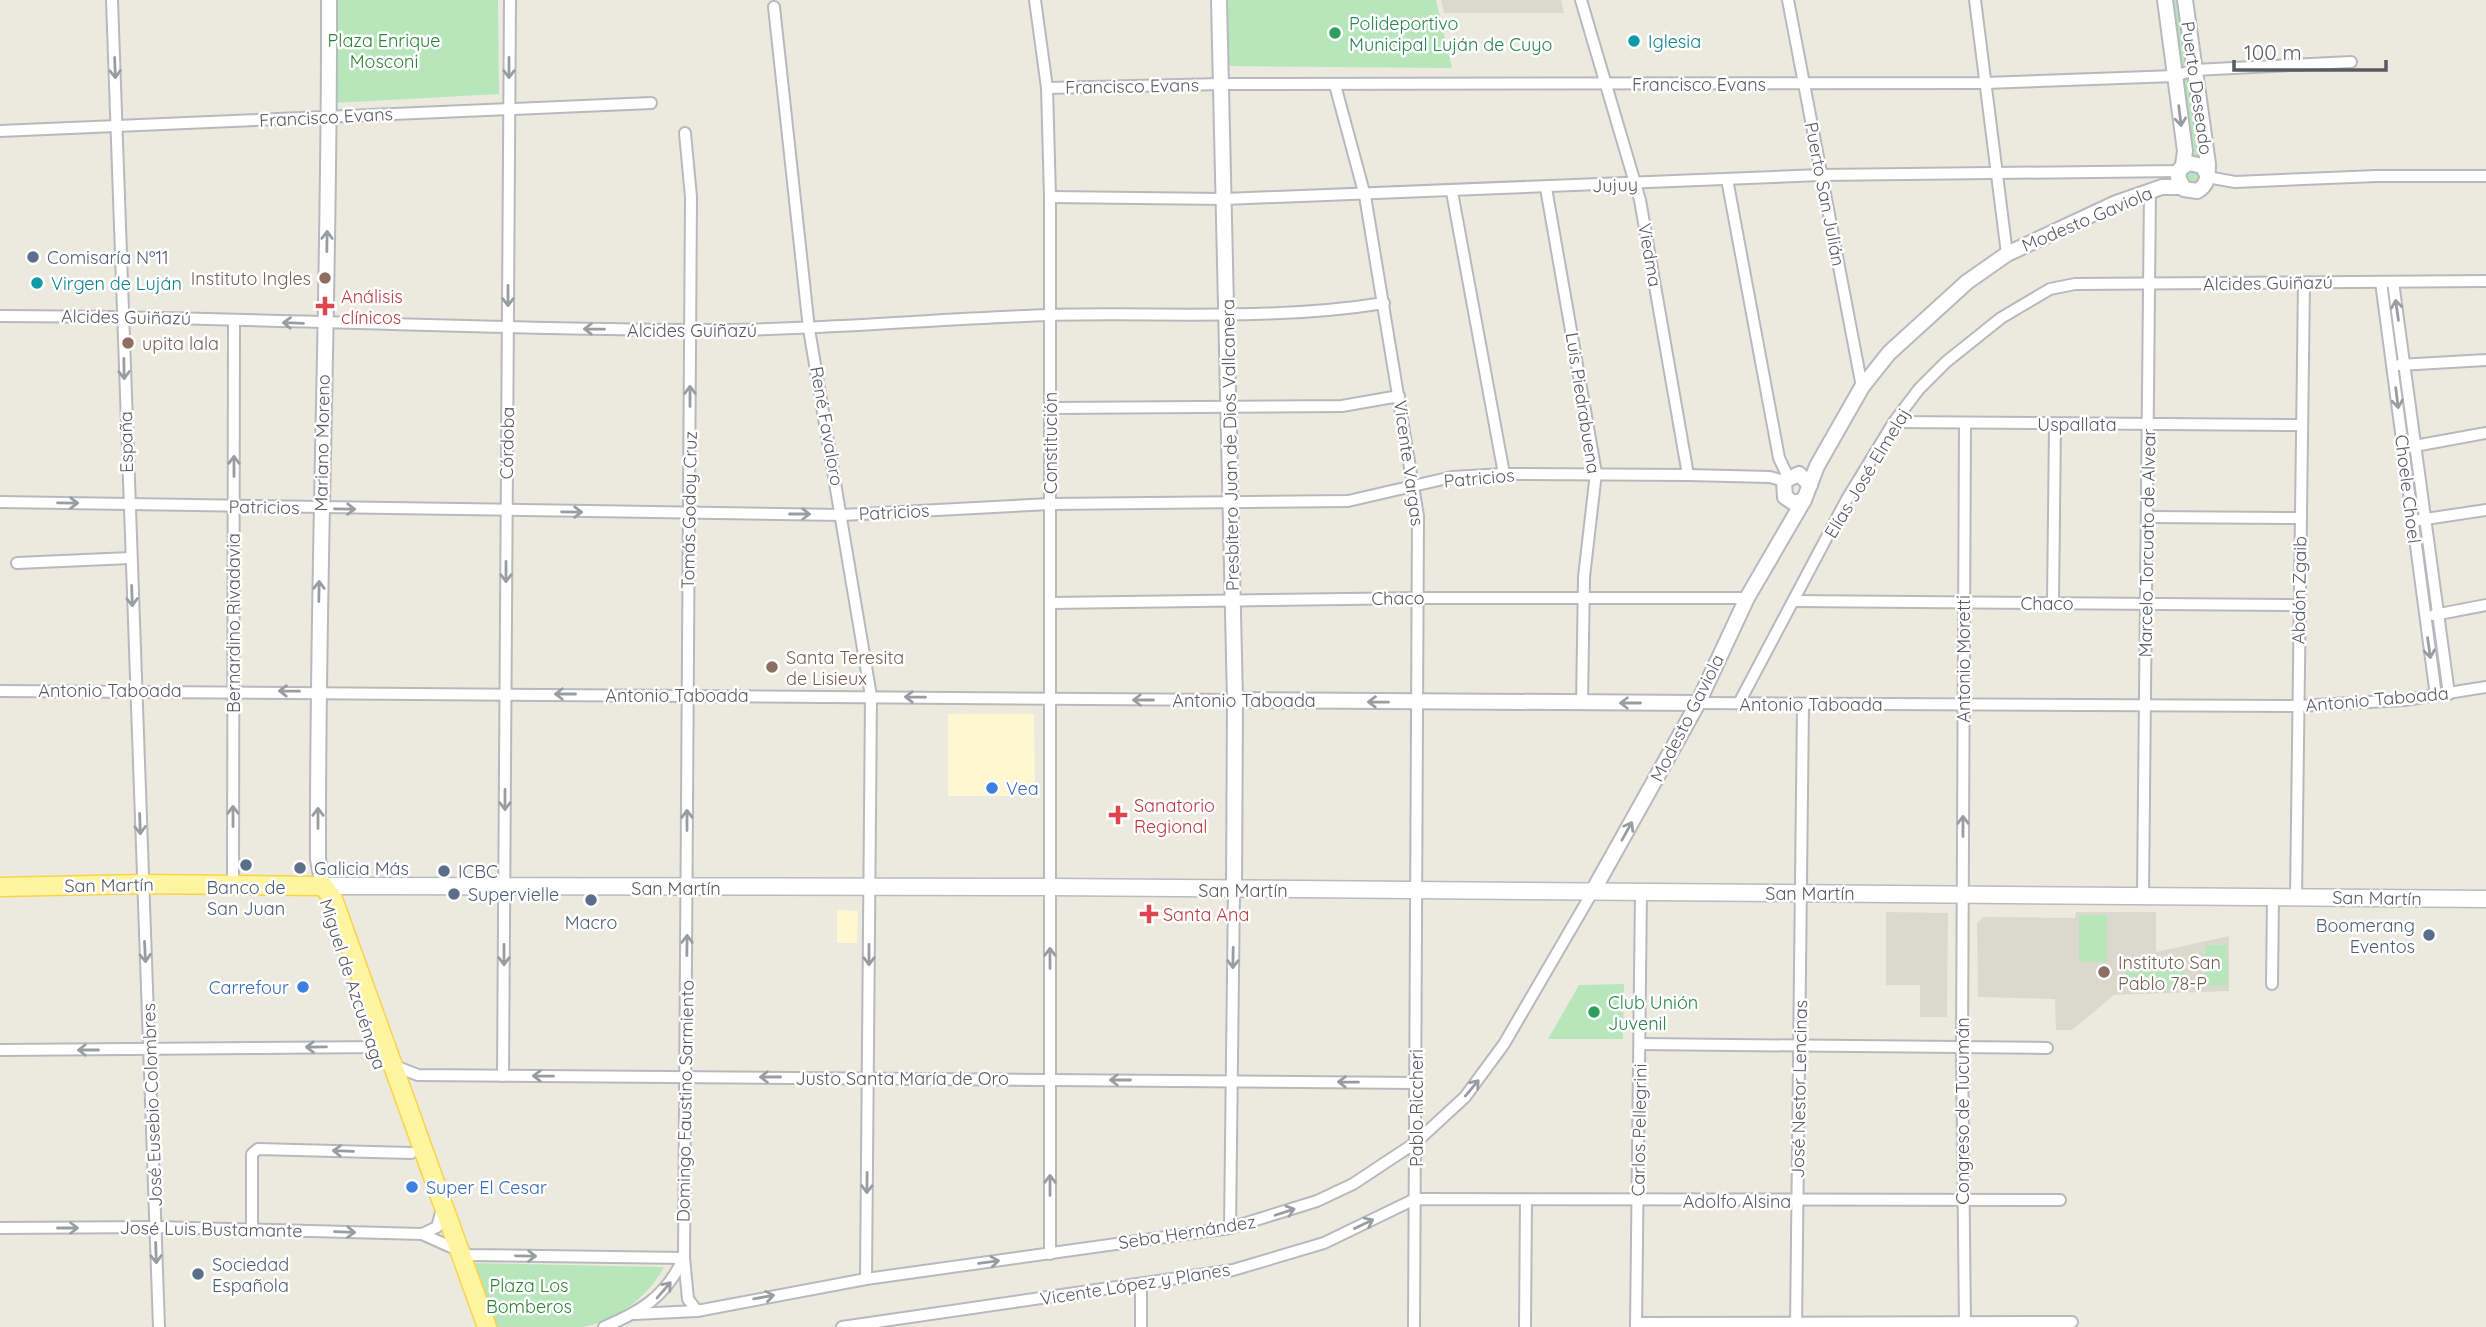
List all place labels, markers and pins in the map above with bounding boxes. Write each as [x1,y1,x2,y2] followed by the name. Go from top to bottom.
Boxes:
[1349,12,1552,56] place label: Polideportivo Municipal Luján de Cuyo
[1327,25,1343,41] marker: Polideportivo Municipal Luján de Cuyo
[1648,30,1701,53] place label: Iglesia
[1626,33,1642,49] marker: Iglesia
[47,246,169,269] place label: Comisaría Nº11
[25,249,41,265] marker: Comisaría Nº11
[191,267,311,290] place label: Instituto Ingles
[317,270,333,286] marker: Instituto Ingles
[51,272,182,295] place label: Virgen de Luján
[29,275,45,291] marker: Virgen de Luján
[341,285,403,329] place label: Análisis clínicos
[315,296,335,316] marker: Análisis clínicos
[142,332,219,355] place label: upita lala
[120,335,136,351] marker: upita lala
[786,646,904,690] place label: Santa Teresita de Lisieux
[764,659,780,675] marker: Santa Teresita de Lisieux
[1006,777,1039,800] place label: Vea
[984,780,1000,796] marker: Vea
[1134,794,1215,838] place label: Sanatorio Regional
[1108,805,1128,825] marker: Sanatorio Regional
[238,857,254,873] marker: Banco de San Juan
[314,857,409,880] place label: Galicia Más
[292,860,308,876] marker: Galicia Más
[458,860,498,883] place label: ICBC
[436,863,452,879] marker: ICBC
[206,876,286,920] place label: Banco de San Juan
[468,883,559,906] place label: Supervielle
[446,886,462,902] marker: Supervielle
[583,892,599,908] marker: Macro
[1163,903,1249,926] place label: Santa Ana
[1141,906,1157,922] marker: Santa Ana
[565,911,617,934] place label: Macro
[2316,914,2415,958] place label: Boomerang Eventos
[2421,927,2437,943] marker: Boomerang Eventos
[2118,951,2221,995] place label: Instituto San Pablo 78-P
[2096,964,2112,980] marker: Instituto San Pablo 78-P
[209,976,289,999] place label: Carrefour
[295,979,311,995] marker: Carrefour
[1608,991,1698,1035] place label: Club Unión Juvenil
[1586,1004,1602,1020] marker: Club Unión Juvenil
[426,1176,547,1199] place label: Super El Cesar
[404,1179,420,1195] marker: Super El Cesar
[212,1253,289,1297] place label: Sociedad Española
[190,1266,206,1282] marker: Sociedad Española

